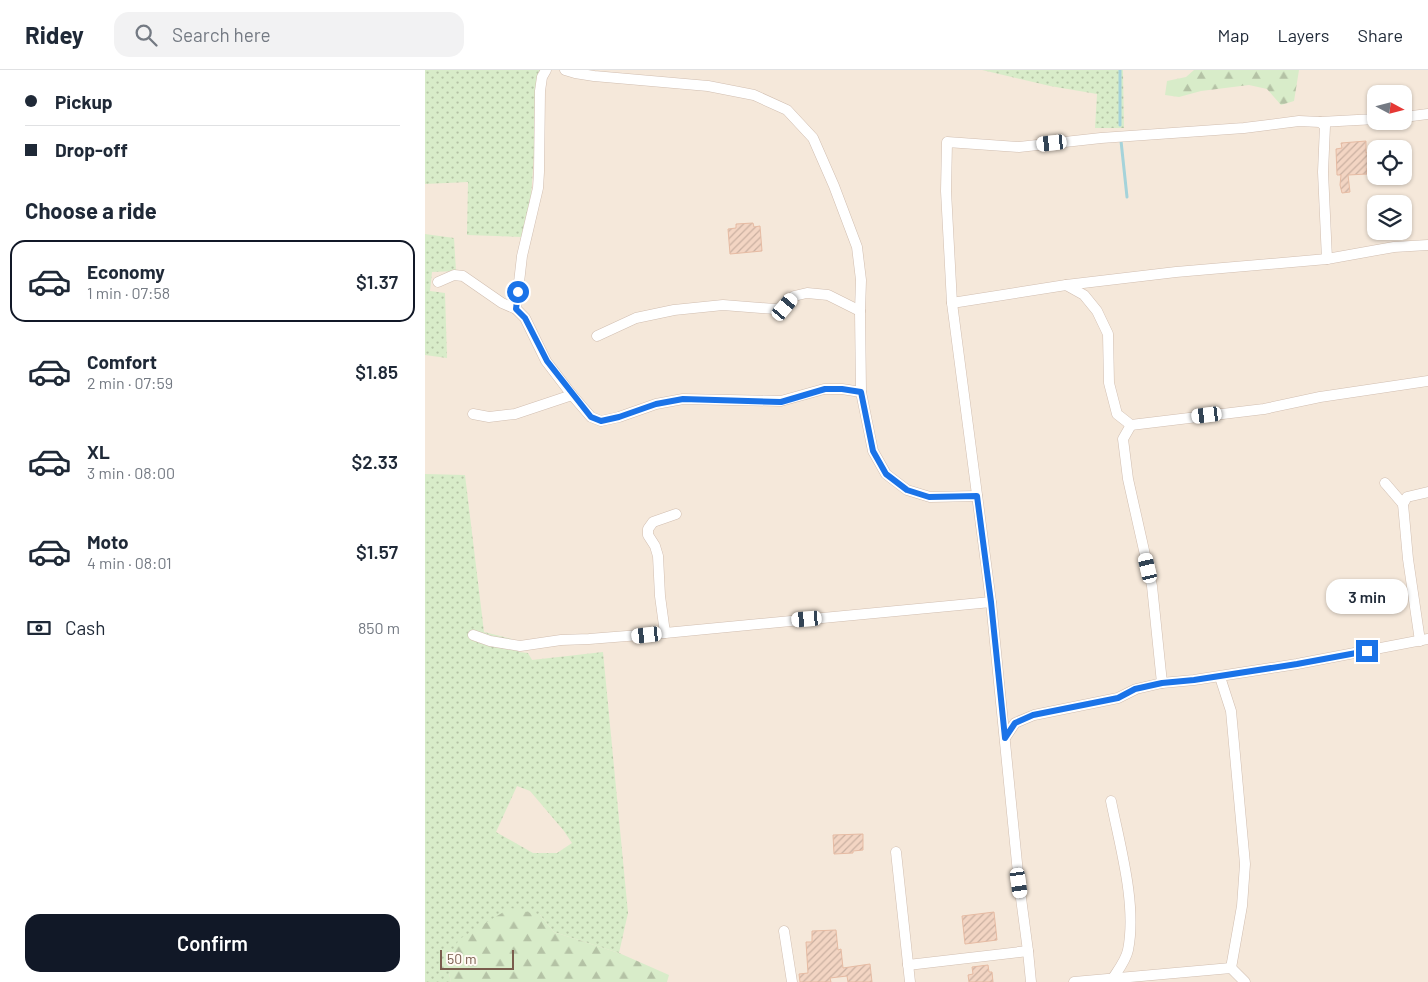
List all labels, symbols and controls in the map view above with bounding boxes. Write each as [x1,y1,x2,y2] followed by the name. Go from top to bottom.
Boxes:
[114,12,464,57] search box
[25,20,84,49] text: Ridey
[132,21,160,49] icon: search
[172,23,271,46] text: Search here
[1217,24,1249,46] text: Map
[1277,24,1330,46] text: Layers
[1358,24,1403,46] text: Share
[1367,85,1413,130] north arrow
[1367,85,1412,240] map controls
[55,90,113,113] text: Pickup
[1036,134,1067,152] car
[55,138,128,161] text: Drop-off
[1367,140,1412,185] button: locate
[1367,195,1412,240] button: layers
[25,197,157,223] text: Choose a ride
[27,259,72,304] icon: car
[87,260,165,283] text: Economy
[356,270,398,293] text: $1.37
[507,281,529,303] route start
[87,283,170,302] text: 1 min · 07:58
[769,291,800,323] car
[27,349,72,394] icon: car
[87,350,157,373] text: Comfort
[355,360,398,383] text: $1.85
[87,373,173,392] text: 2 min · 07:59
[1191,406,1222,424] car
[27,439,72,484] icon: car
[87,440,110,463] text: XL
[351,450,398,473] text: $2.33
[87,463,175,482] text: 3 min · 08:00
[27,529,72,574] icon: car
[87,530,129,553] text: Moto
[356,540,398,563] text: $1.57
[1137,552,1158,584] car
[87,553,172,572] text: 4 min · 08:01
[1326,578,1408,614] callout: 3 min
[1348,587,1386,606] text: 3 min
[791,610,822,628] car
[25,614,53,642] icon: cash
[65,616,106,639] text: Cash
[358,618,400,637] text: 850 m
[631,626,662,644] car
[1356,640,1378,662] route end
[1009,867,1028,899] car
[25,914,400,972] button: Confirm
[440,947,514,970] scale bar
[447,950,476,967] text: 50 m

